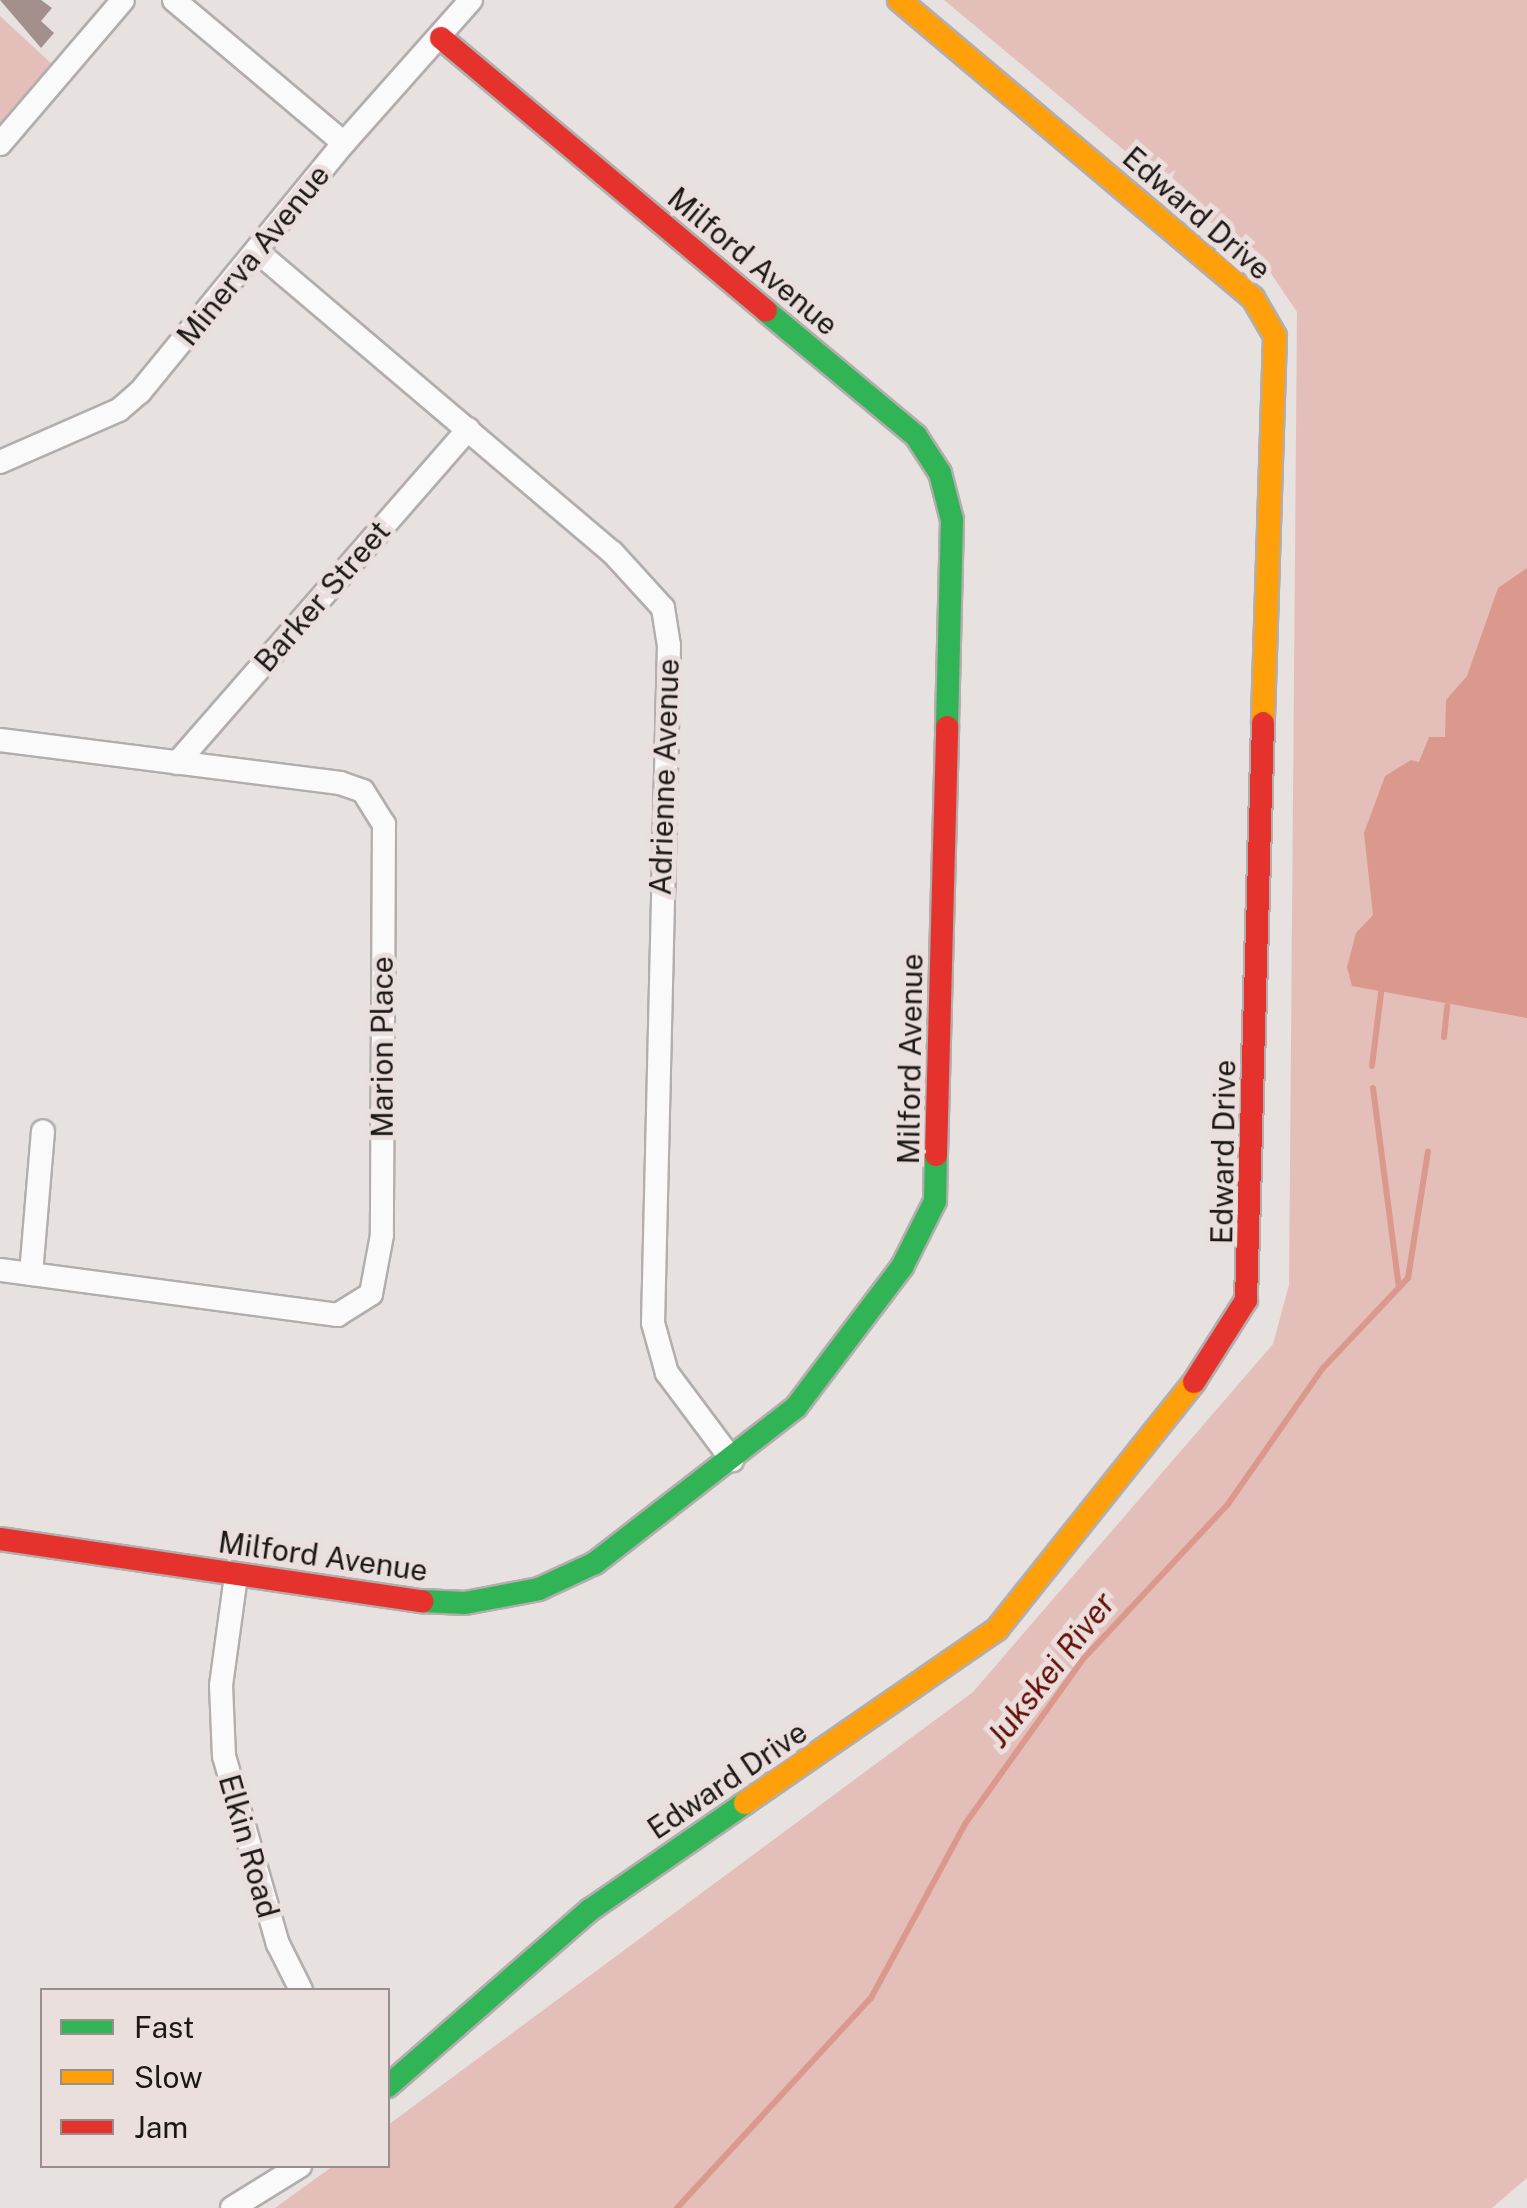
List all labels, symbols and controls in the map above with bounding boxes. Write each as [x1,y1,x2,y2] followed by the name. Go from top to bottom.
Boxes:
[1116,139,1278,287] street label: Edward Drive
[169,157,337,353] street label: Minerva Avenue
[661,179,845,343] street label: Milford Avenue
[247,513,397,679] street label: Barker Street
[642,658,686,896] street label: Adrienne Avenue
[890,953,930,1165] street label: Milford Avenue
[364,956,400,1138] street label: Marion Place
[1203,1059,1243,1245] street label: Edward Drive
[216,1523,430,1589] street label: Milford Avenue
[979,1585,1123,1755] water label: Jukskei River
[640,1714,814,1846] street label: Edward Drive
[211,1770,287,1922] street label: Elkin Road
[40,1988,390,2168] legend
[134,2009,194,2045] text: Fast
[134,2059,203,2095] text: Slow
[134,2109,188,2145] text: Jam

